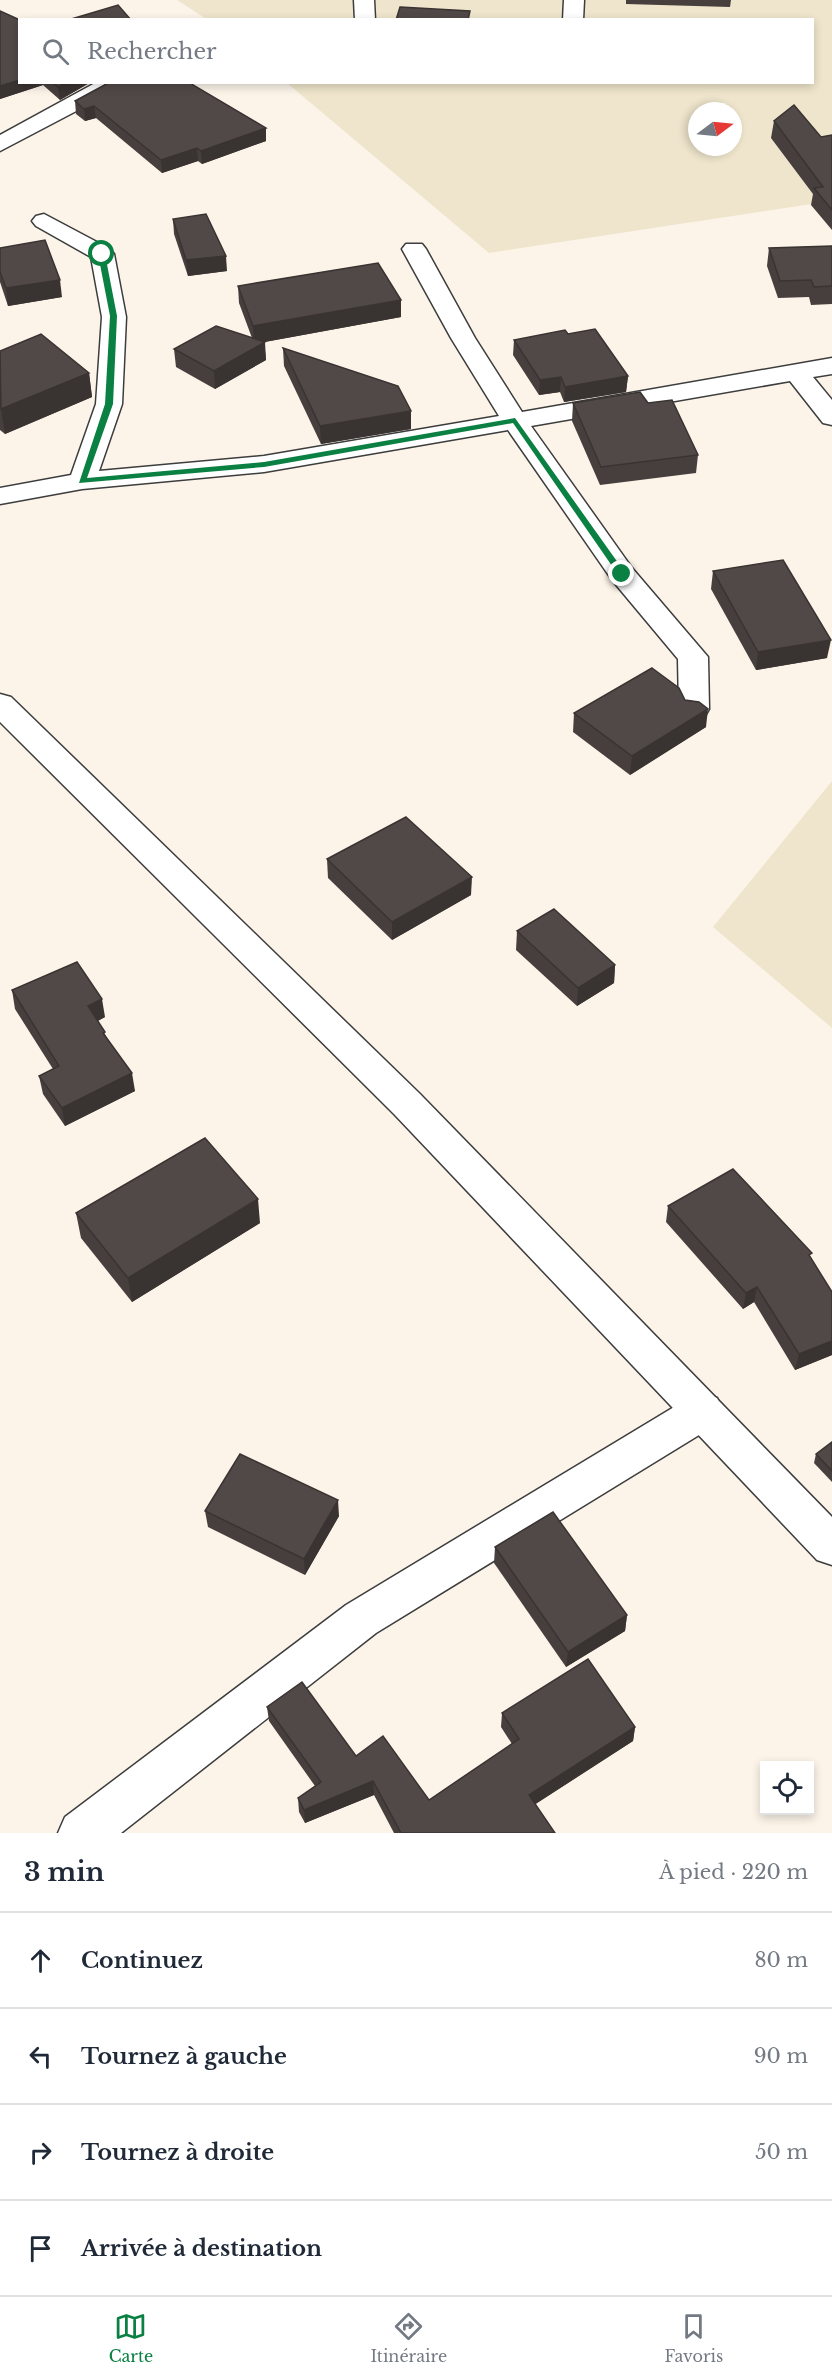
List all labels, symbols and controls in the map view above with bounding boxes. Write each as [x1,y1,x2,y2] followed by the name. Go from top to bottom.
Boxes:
[18,18,814,84] search box
[39,35,72,68] icon: search
[87,38,217,65] text: Rechercher
[688,102,742,156] north arrow
[88,240,114,266] route start
[608,560,634,586] route end
[760,1761,814,1815] map controls
[760,1761,814,1815] button: locate
[24,1856,105,1888] text: 3 min
[659,1860,808,1884] text: À pied · 220 m
[24,1944,57,1977] icon: ahead
[81,1947,203,1974] text: Continuez
[754,1948,808,1972] text: 80 m
[24,2040,57,2073] icon: left
[81,2043,287,2070] text: Tournez à gauche
[754,2044,808,2068] text: 90 m
[24,2136,57,2169] icon: right
[81,2139,274,2166] text: Tournez à droite
[755,2140,808,2164] text: 50 m
[24,2232,57,2265] icon: arrive
[81,2235,322,2262] text: Arrivée à destination
[109,2310,153,2366] tab: Carte
[370,2310,447,2366] tab: Itinéraire
[664,2310,723,2366] tab: Favoris

